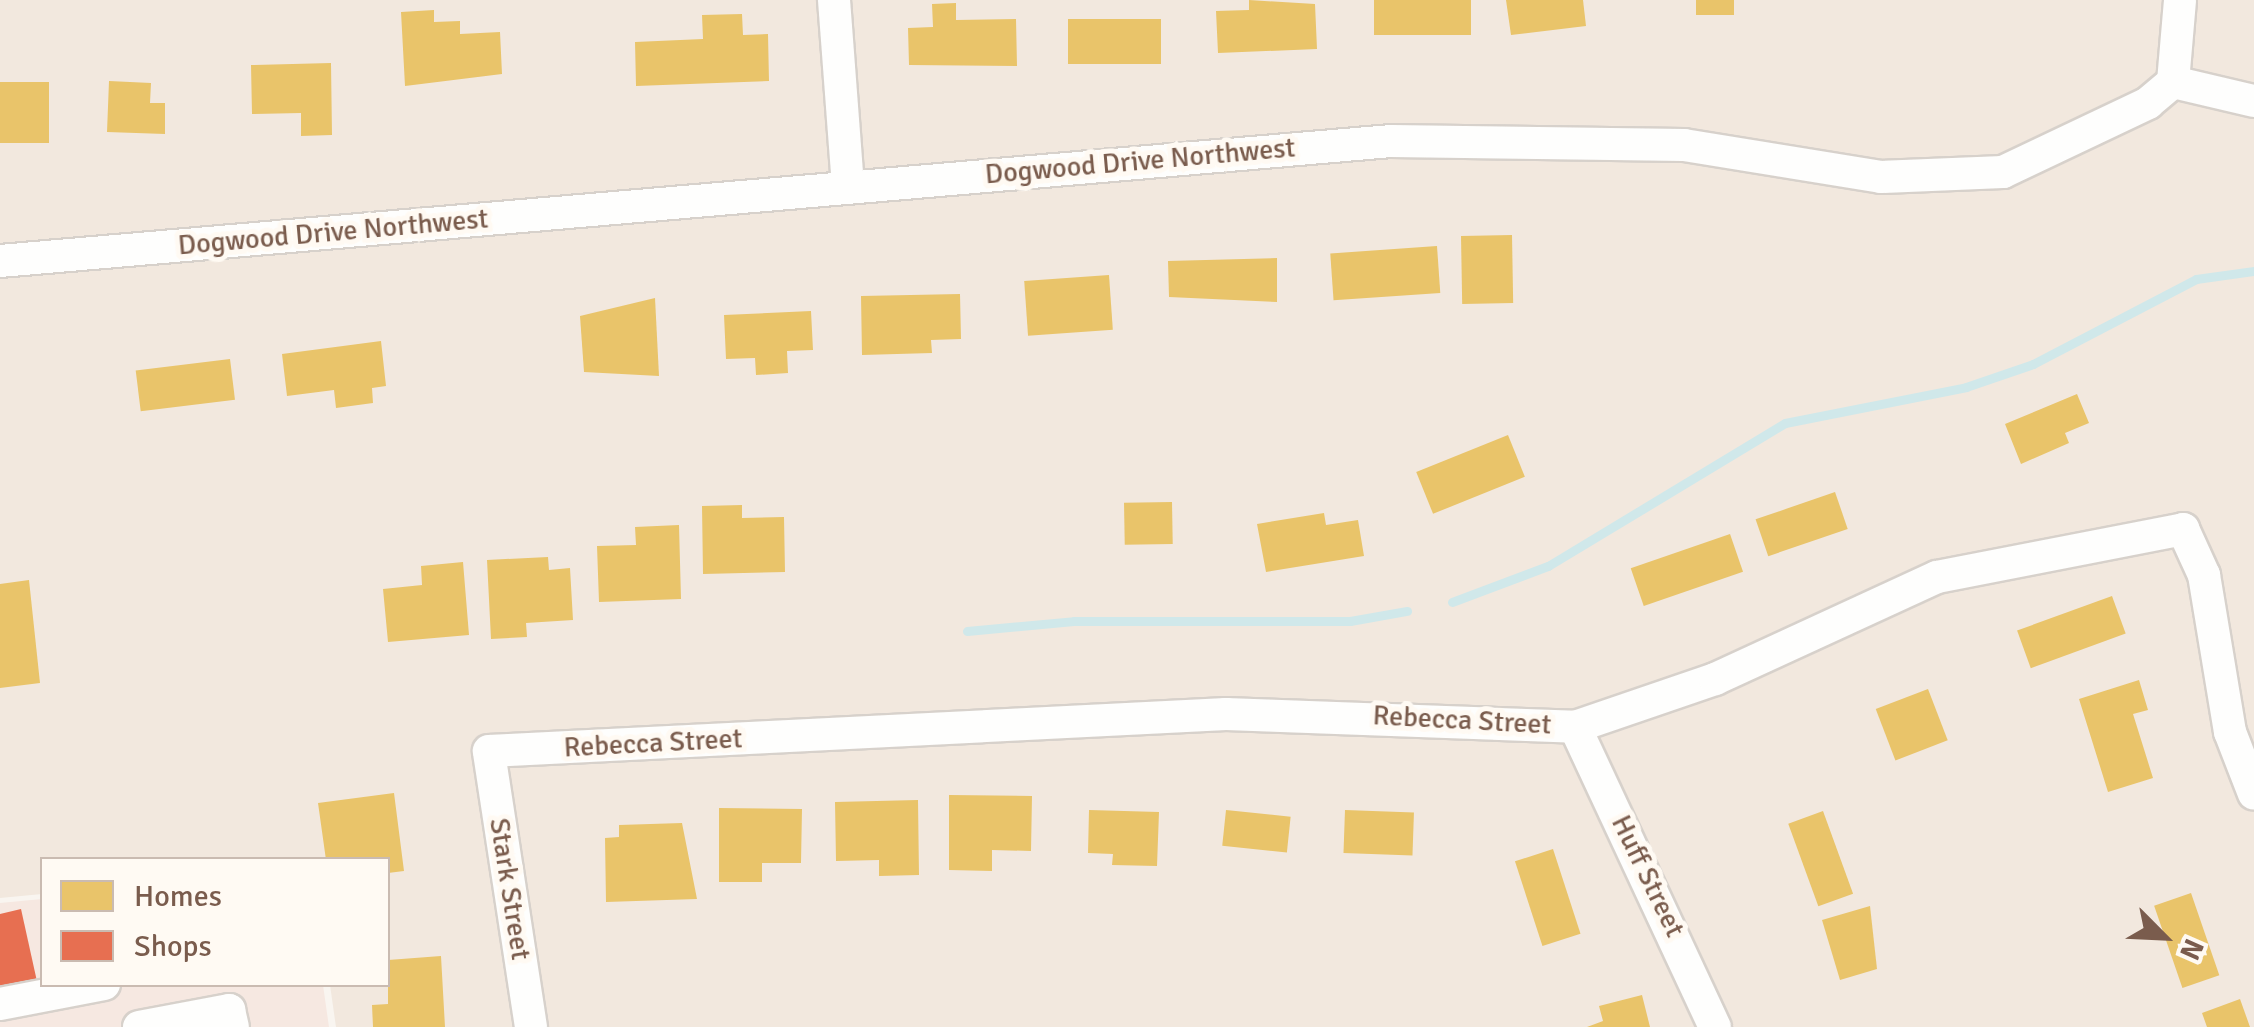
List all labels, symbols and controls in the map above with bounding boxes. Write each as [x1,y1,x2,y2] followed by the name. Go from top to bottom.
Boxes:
[984,131,1296,191] street label: Dogwood Drive Northwest
[177,202,489,262] street label: Dogwood Drive Northwest
[1372,699,1552,741] street label: Rebecca Street
[563,722,743,764] street label: Rebecca Street
[1604,810,1692,942] street label: Huff Street
[482,816,538,962] street label: Stark Street
[40,857,390,987] legend
[134,878,222,915] text: Homes
[2114,887,2214,987] north arrow
[134,928,212,965] text: Shops
[2172,933,2211,965] text: N

